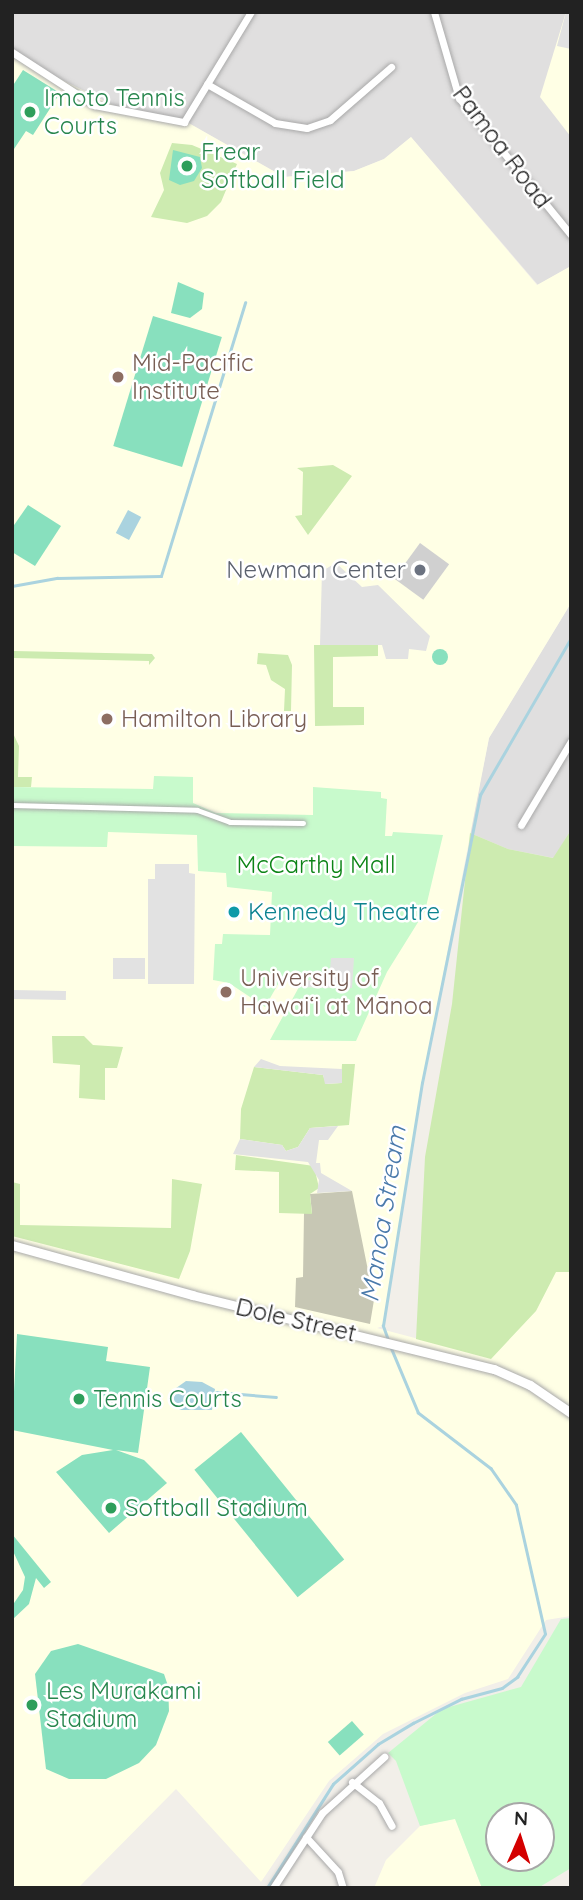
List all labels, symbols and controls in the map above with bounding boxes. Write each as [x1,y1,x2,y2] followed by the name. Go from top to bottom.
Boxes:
[447,80,557,214] street label: Pamoa Road
[44,84,185,140] place label: Imoto Tennis Courts
[22,104,38,120] marker: Imoto Tennis Courts
[201,138,345,194] place label: Frear Softball Field
[179,158,195,174] marker: Frear Softball Field
[132,349,253,405] place label: Mid-Pacific Institute
[110,369,126,385] marker: Mid-Pacific Institute
[226,556,406,584] place label: Newman Center
[412,562,428,578] marker: Newman Center
[121,705,307,733] place label: Hamilton Library
[99,711,115,727] marker: Hamilton Library
[237,851,395,879] park label: McCarthy Mall
[248,898,440,926] place label: Kennedy Theatre
[226,904,242,920] marker: Kennedy Theatre
[240,964,433,1020] place label: University of Hawaiʻi at Mānoa
[218,984,234,1000] marker: University of Hawaiʻi at Mānoa
[354,1124,412,1304] water label: Manoa Stream
[233,1292,359,1348] street label: Dole Street
[93,1385,242,1413] place label: Tennis Courts
[71,1391,87,1407] marker: Tennis Courts
[125,1494,308,1522] place label: Softball Stadium
[103,1500,119,1516] marker: Softball Stadium
[46,1677,201,1733] place label: Les Murakami Stadium
[24,1697,40,1713] marker: Les Murakami Stadium
[485,1802,555,1872] north arrow
[513,1806,529,1830] text: N

